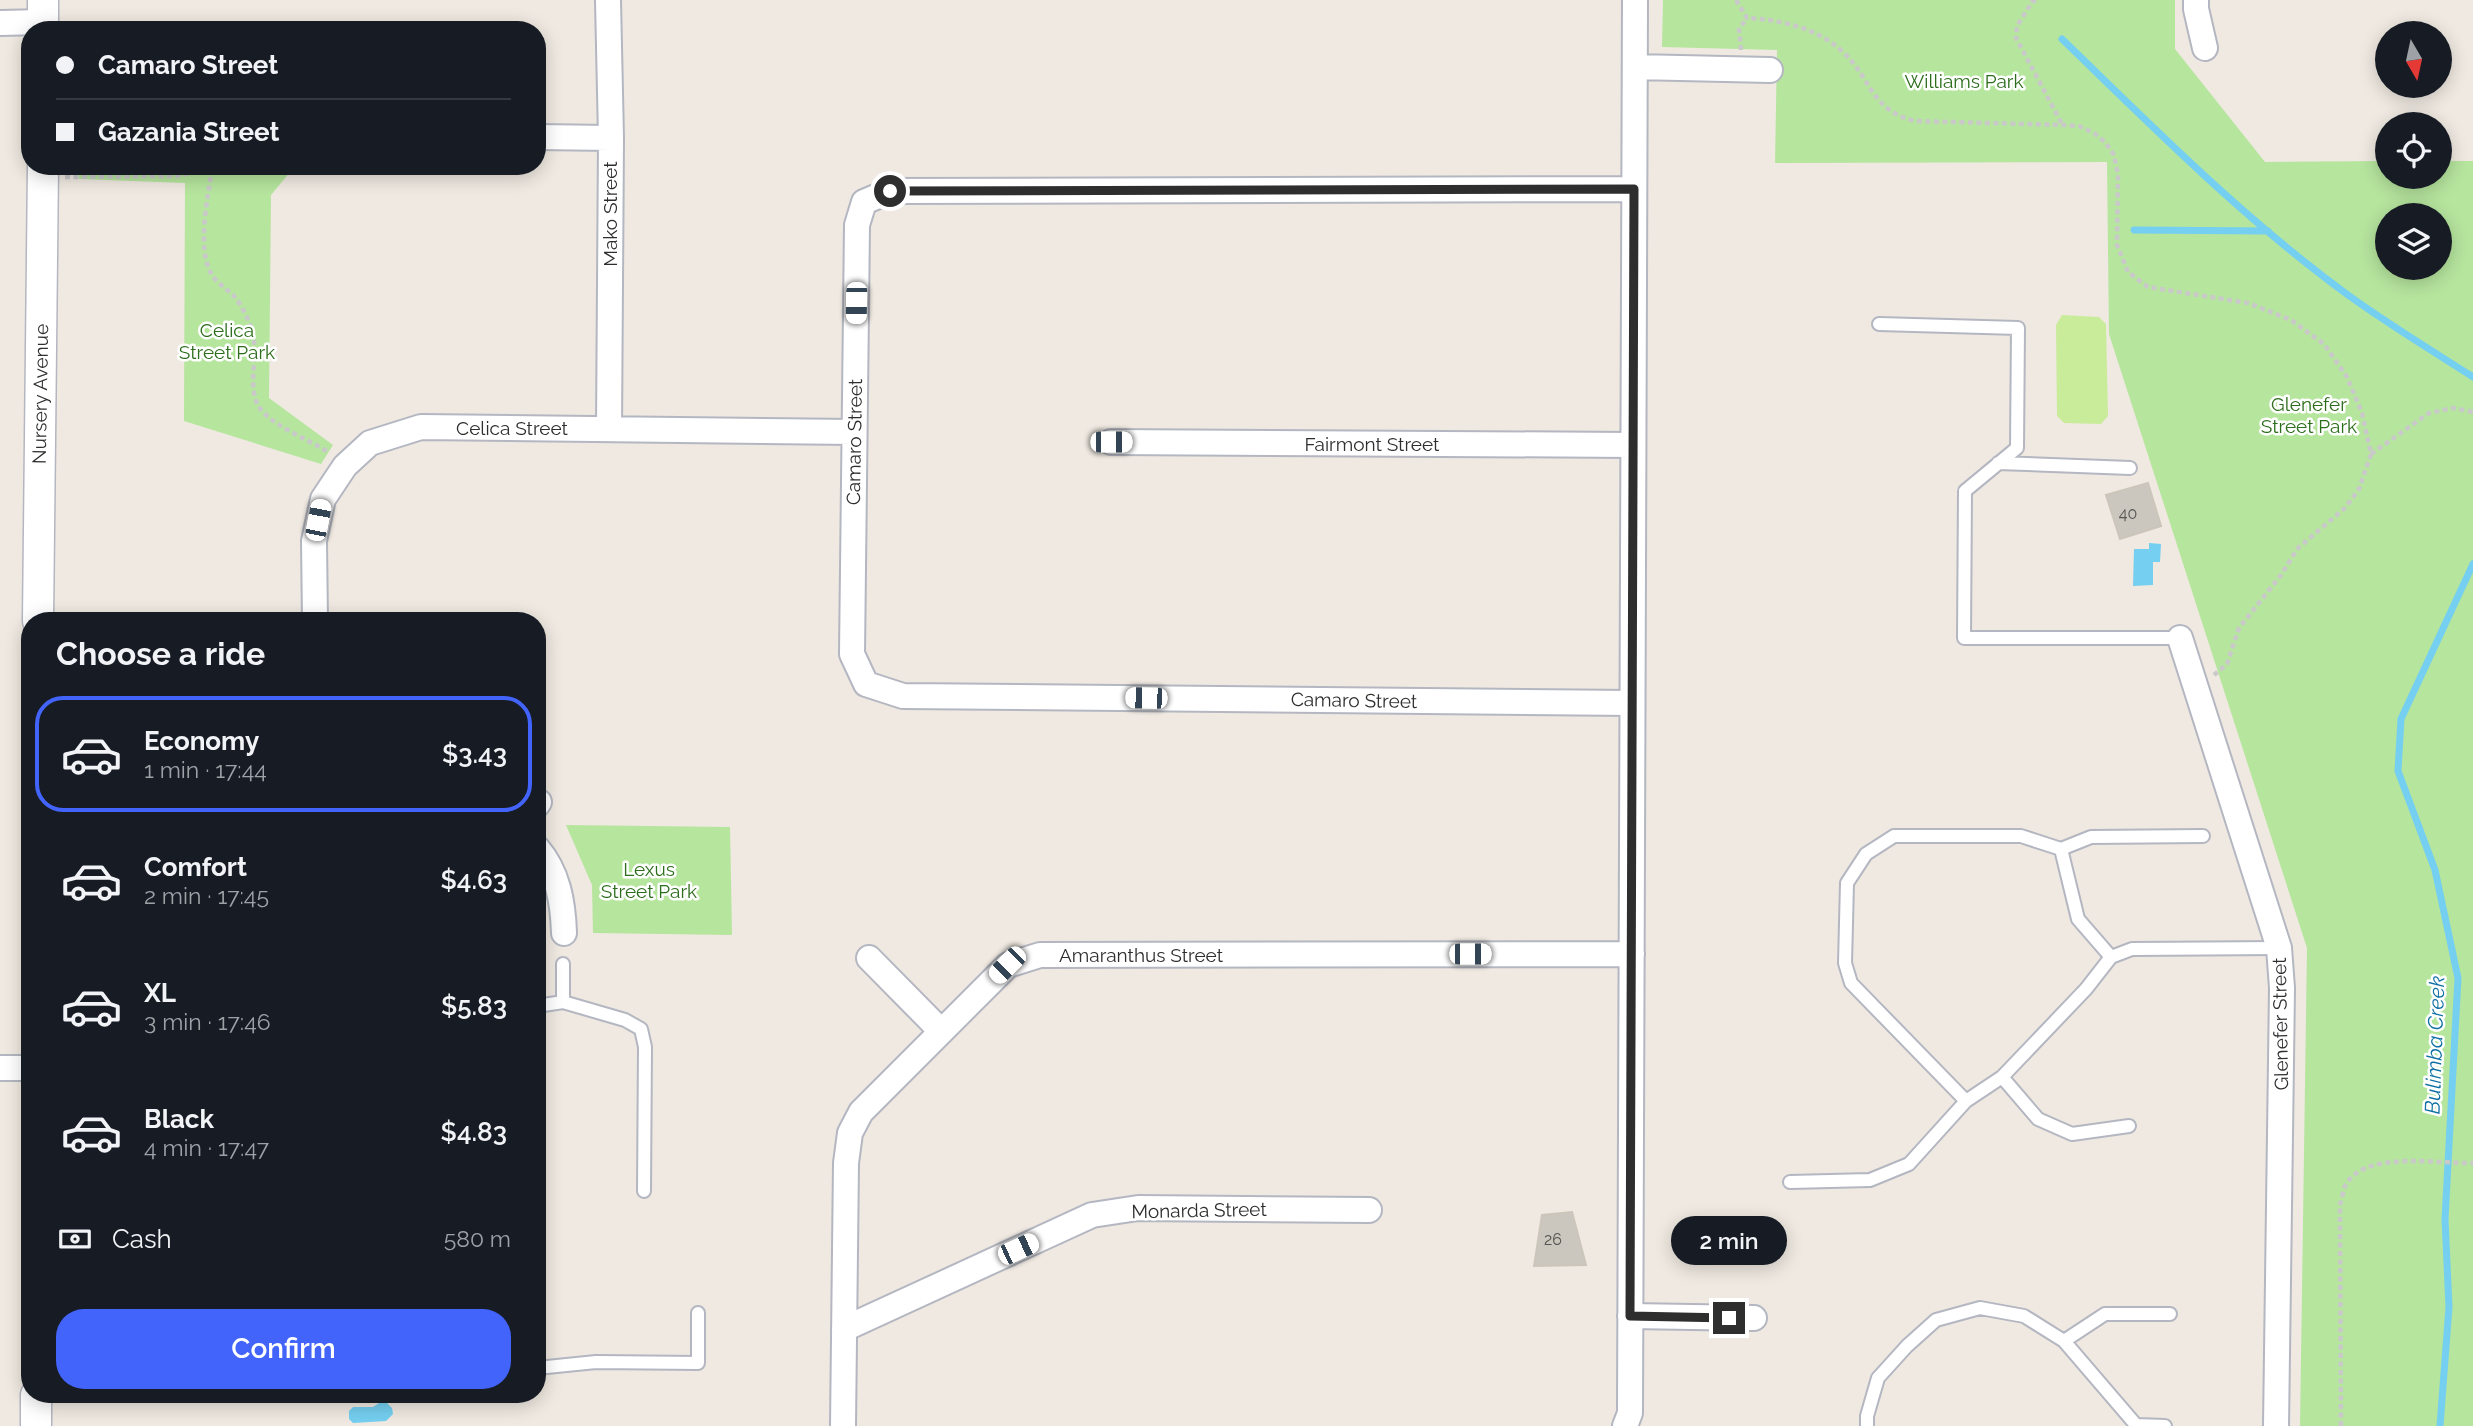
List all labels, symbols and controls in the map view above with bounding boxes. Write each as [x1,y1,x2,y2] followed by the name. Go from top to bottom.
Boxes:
[2375,21,2452,98] north arrow
[2375,21,2452,280] map controls
[98,50,278,80] text: Camaro Street
[1904,70,2024,92] park label: Williams Park
[2375,112,2452,189] button: locate
[98,117,280,147] text: Gazania Street
[599,161,621,267] street label: Mako Street
[874,175,906,207] route start
[2375,203,2452,280] button: layers
[846,282,867,324] car
[179,319,275,363] park label: Celica Street Park
[28,324,52,464] street label: Nursery Avenue
[842,378,866,505] street label: Camaro Street
[2261,393,2357,437] park label: Glenefer Street Park
[456,417,569,439] street label: Celica Street
[1091,432,1133,453] car
[1305,433,1440,455] street label: Fairmont Street
[304,497,333,543] car
[2119,504,2137,523] house number: 40
[56,635,265,672] text: Choose a ride
[1125,687,1168,709] car
[1291,688,1418,712] street label: Camaro Street
[60,723,123,786] icon: car
[144,726,259,756] text: Economy
[442,739,507,769] text: $3.43
[144,756,267,783] text: 1 min · 17:44
[60,849,123,912] icon: car
[144,852,247,882] text: Comfort
[601,858,697,902] park label: Lexus Street Park
[440,865,507,895] text: $4.63
[144,882,269,909] text: 2 min · 17:45
[985,943,1030,987] car
[1059,944,1224,966] street label: Amaranthus Street
[1450,944,1492,965] car
[2268,957,2292,1091] street label: Glenefer Street
[60,975,123,1038] icon: car
[2420,975,2449,1115] water label: Bulimba Creek
[144,978,176,1008] text: XL
[441,991,507,1021] text: $5.83
[144,1008,271,1035] text: 3 min · 17:46
[60,1101,123,1164] icon: car
[144,1104,214,1134] text: Black
[441,1117,507,1147] text: $4.83
[144,1134,269,1161] text: 4 min · 17:47
[1131,1198,1267,1222] street label: Monarda Street
[1671,1216,1787,1266] callout: 2 min
[56,1220,94,1258] icon: cash
[112,1224,172,1254] text: Cash
[444,1225,511,1252] text: 580 m
[1700,1227,1758,1254] text: 2 min
[1544,1230,1562,1249] house number: 26
[995,1231,1042,1267] car
[1713,1302,1745,1334] route end
[56,1309,511,1389] button: Confirm

